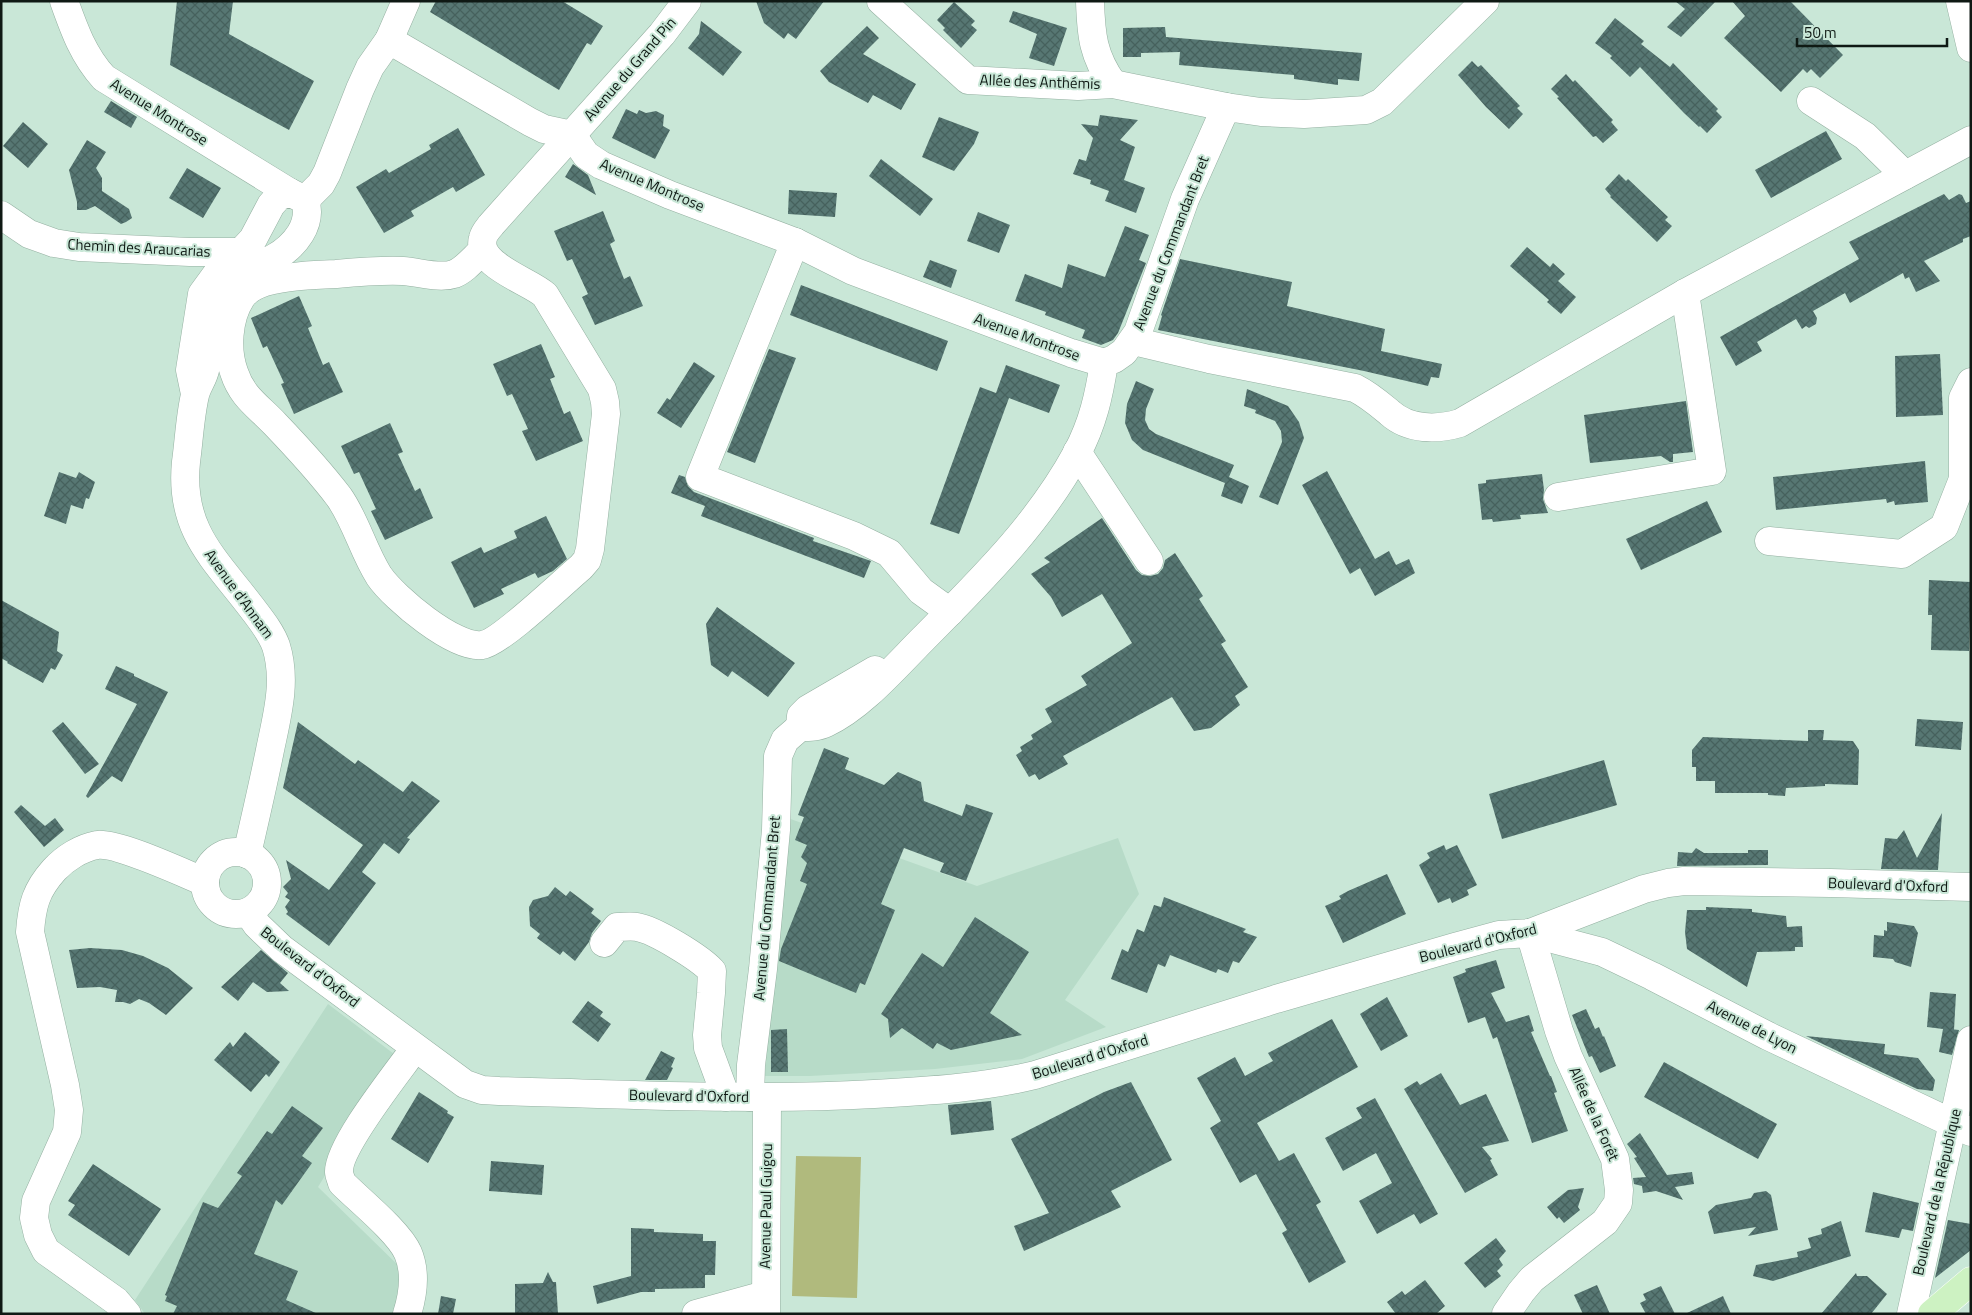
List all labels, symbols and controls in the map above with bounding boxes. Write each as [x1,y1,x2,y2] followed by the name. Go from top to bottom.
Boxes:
[578,12,681,126] street label: Avenue du Grand Pin
[1797,15,1947,47] scale bar
[1804,21,1837,44] text: 50 m
[979,68,1101,95] street label: Allée des Anthémis
[106,72,213,151] street label: Avenue Montrose
[596,152,708,217] street label: Avenue Montrose
[1127,152,1215,333] street label: Avenue du Commandant Bret
[67,232,211,263] street label: Chemin des Araucarias
[971,307,1083,366] street label: Avenue Montrose
[199,544,280,643] street label: Avenue d'Annam
[747,814,786,1001] street label: Avenue du Commandant Bret
[1827,871,1949,898] street label: Boulevard d'Oxford
[1417,917,1539,968] street label: Boulevard d'Oxford
[256,921,365,1013] street label: Boulevard d'Oxford
[1703,994,1801,1059] street label: Avenue de Lyon
[1029,1028,1151,1085] street label: Boulevard d'Oxford
[1563,1063,1626,1165] street label: Allée de la Forêt
[629,1083,749,1108] street label: Boulevard d'Oxford
[1906,1106,1967,1278] street label: Boulevard de la République
[753,1143,778,1269] street label: Avenue Paul Guigou

